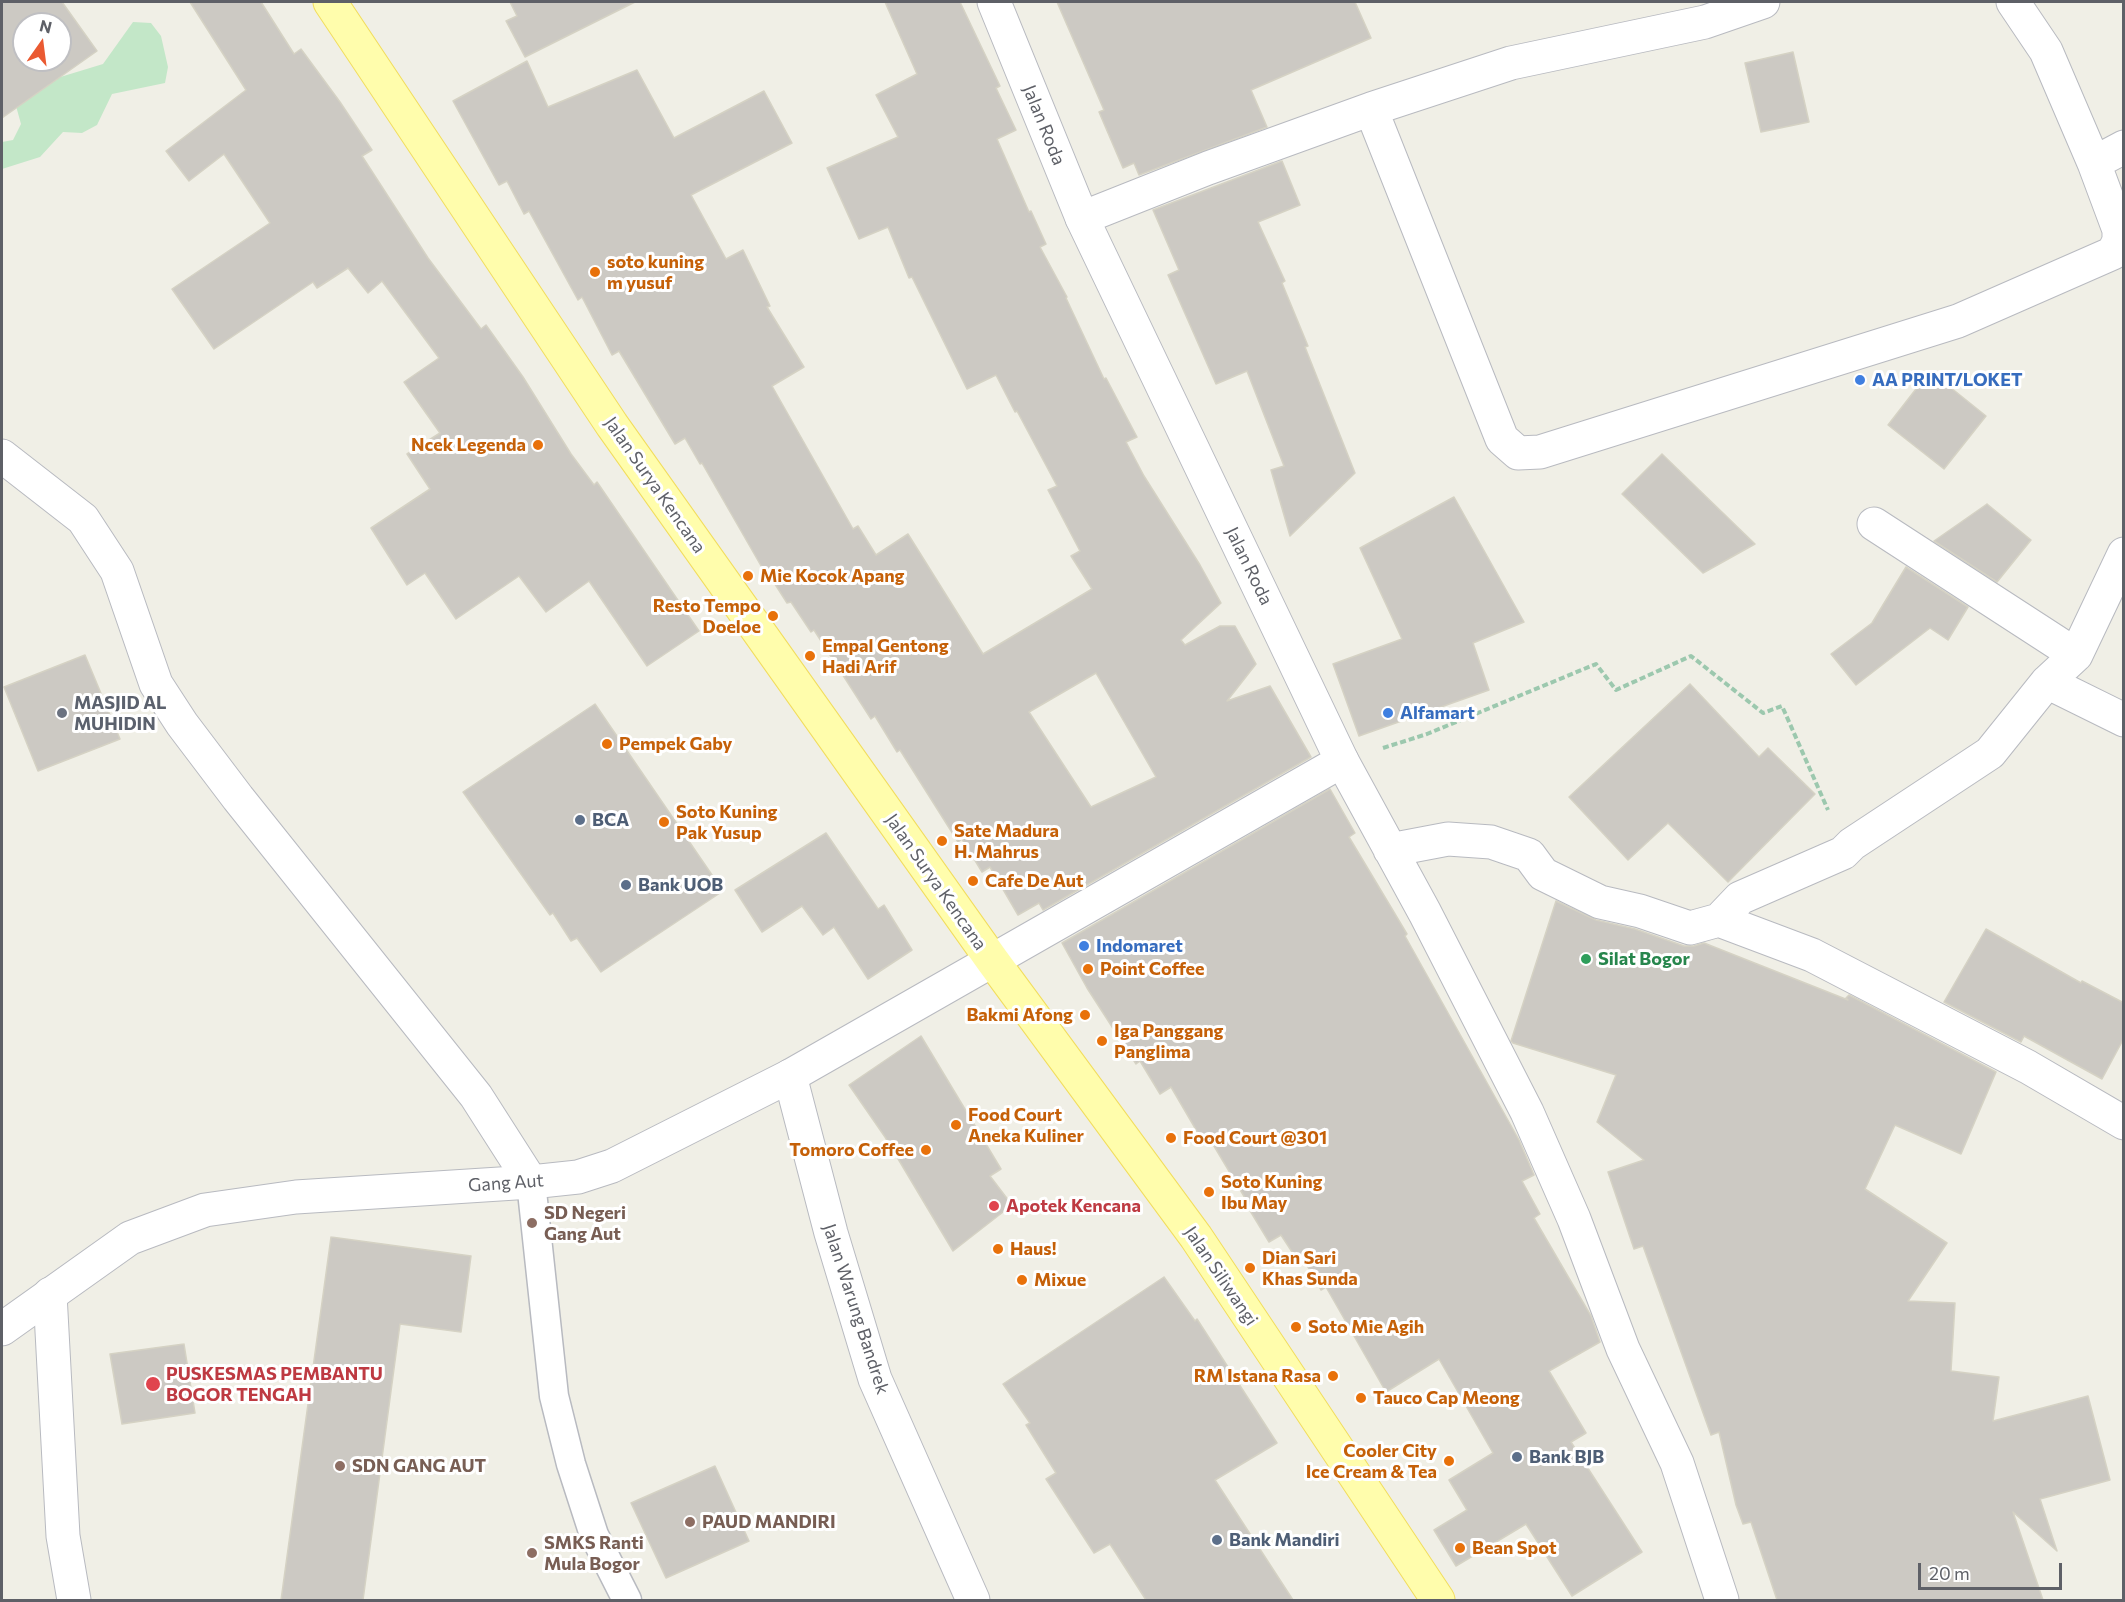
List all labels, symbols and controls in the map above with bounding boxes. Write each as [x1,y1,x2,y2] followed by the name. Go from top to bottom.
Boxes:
[12,12,72,72] north arrow
[38,15,54,37] text: N
[1018,82,1070,168] street label: Jalan Roda
[607,251,704,294] place label: soto kuning m yusuf
[588,265,602,279] marker: soto kuning m yusuf
[1872,369,2023,391] place label: AA PRINT/LOKET
[1853,373,1867,387] marker: AA PRINT/LOKET
[600,413,710,557] street label: Jalan Surya Kencana
[411,434,526,456] place label: Ncek Legenda
[531,438,545,452] marker: Ncek Legenda
[1221,523,1277,609] street label: Jalan Roda
[760,565,904,587] place label: Mie Kocok Apang
[741,569,755,583] marker: Mie Kocok Apang
[653,595,761,638] place label: Resto Tempo Doeloe
[766,609,780,623] marker: Resto Tempo Doeloe
[822,635,949,678] place label: Empal Gentong Hadi Arif
[803,649,817,663] marker: Empal Gentong Hadi Arif
[74,692,167,734] place label: MASJID AL MUHIDIN
[1400,702,1475,724] place label: Alfamart
[55,706,69,720] marker: MASJID AL MUHIDIN
[1381,706,1395,720] marker: Alfamart
[619,733,732,755] place label: Pempek Gaby
[600,737,614,751] marker: Pempek Gaby
[676,801,778,844] place label: Soto Kuning Pak Yusup
[592,809,629,831] place label: BCA
[881,810,991,954] street label: Jalan Surya Kencana
[573,813,587,827] marker: BCA
[657,815,671,829] marker: Soto Kuning Pak Yusup
[954,820,1059,862] place label: Sate Madura H. Mahrus
[935,834,949,848] marker: Sate Madura H. Mahrus
[985,870,1084,892] place label: Cafe De Aut
[638,874,723,896] place label: Bank UOB
[966,874,980,888] marker: Cafe De Aut
[619,878,633,892] marker: Bank UOB
[1096,935,1183,957] place label: Indomaret
[1077,939,1091,953] marker: Indomaret
[1598,948,1690,970] place label: Silat Bogor
[1579,952,1593,966] marker: Silat Bogor
[1100,958,1205,980] place label: Point Coffee
[1081,962,1095,976] marker: Point Coffee
[966,1004,1073,1026] place label: Bakmi Afong
[1078,1008,1092,1022] marker: Bakmi Afong
[1114,1020,1223,1062] place label: Iga Panggang Panglima
[1095,1034,1109,1048] marker: Iga Panggang Panglima
[968,1104,1084,1146] place label: Food Court Aneka Kuliner
[949,1118,963,1132] marker: Food Court Aneka Kuliner
[1183,1127,1327,1149] place label: Food Court @301
[1164,1131,1178,1145] marker: Food Court @301
[789,1139,914,1161] place label: Tomoro Coffee
[919,1143,933,1157] marker: Tomoro Coffee
[467,1170,545,1196] street label: Gang Aut
[1221,1171,1323,1214] place label: Soto Kuning Ibu May
[1202,1185,1216,1199] marker: Soto Kuning Ibu May
[1006,1195,1141,1217] place label: Apotek Kencana
[987,1199,1001,1213] marker: Apotek Kencana
[544,1202,626,1244] place label: SD Negeri Gang Aut
[525,1216,539,1230] marker: SD Negeri Gang Aut
[818,1221,894,1397] street label: Jalan Warung Bandrek
[1180,1222,1262,1330] street label: Jalan Siliwangi
[1010,1238,1056,1260] place label: Haus!
[991,1242,1005,1256] marker: Haus!
[1262,1247,1358,1290] place label: Dian Sari Khas Sunda
[1243,1261,1257,1275] marker: Dian Sari Khas Sunda
[1034,1269,1086,1291] place label: Mixue
[1015,1273,1029,1287] marker: Mixue
[1308,1316,1424,1338] place label: Soto Mie Agih
[1289,1320,1303,1334] marker: Soto Mie Agih
[166,1363,383,1406] place label: PUSKESMAS PEMBANTU BOGOR TENGAH
[1194,1365,1321,1387] place label: RM Istana Rasa
[1326,1369,1340,1383] marker: RM Istana Rasa
[144,1375,162,1393] marker: PUSKESMAS PEMBANTU BOGOR TENGAH
[1373,1387,1520,1409] place label: Tauco Cap Meong
[1354,1391,1368,1405] marker: Tauco Cap Meong
[1306,1440,1437,1482] place label: Cooler City Ice Cream & Tea
[1529,1446,1604,1468] place label: Bank BJB
[1510,1450,1524,1464] marker: Bank BJB
[1442,1454,1456,1468] marker: Cooler City Ice Cream & Tea
[352,1455,486,1477] place label: SDN GANG AUT
[333,1459,347,1473] marker: SDN GANG AUT
[702,1511,836,1533] place label: PAUD MANDIRI
[683,1515,697,1529] marker: PAUD MANDIRI
[1229,1529,1340,1551] place label: Bank Mandiri
[544,1532,644,1574] place label: SMKS Ranti Mula Bogor
[1210,1533,1224,1547] marker: Bank Mandiri
[1472,1537,1556,1559] place label: Bean Spot
[1453,1541,1467,1555] marker: Bean Spot
[525,1546,539,1560] marker: SMKS Ranti Mula Bogor
[1921,1551,2065,1589] scale bar
[1929,1562,1970,1584] text: 20 m

